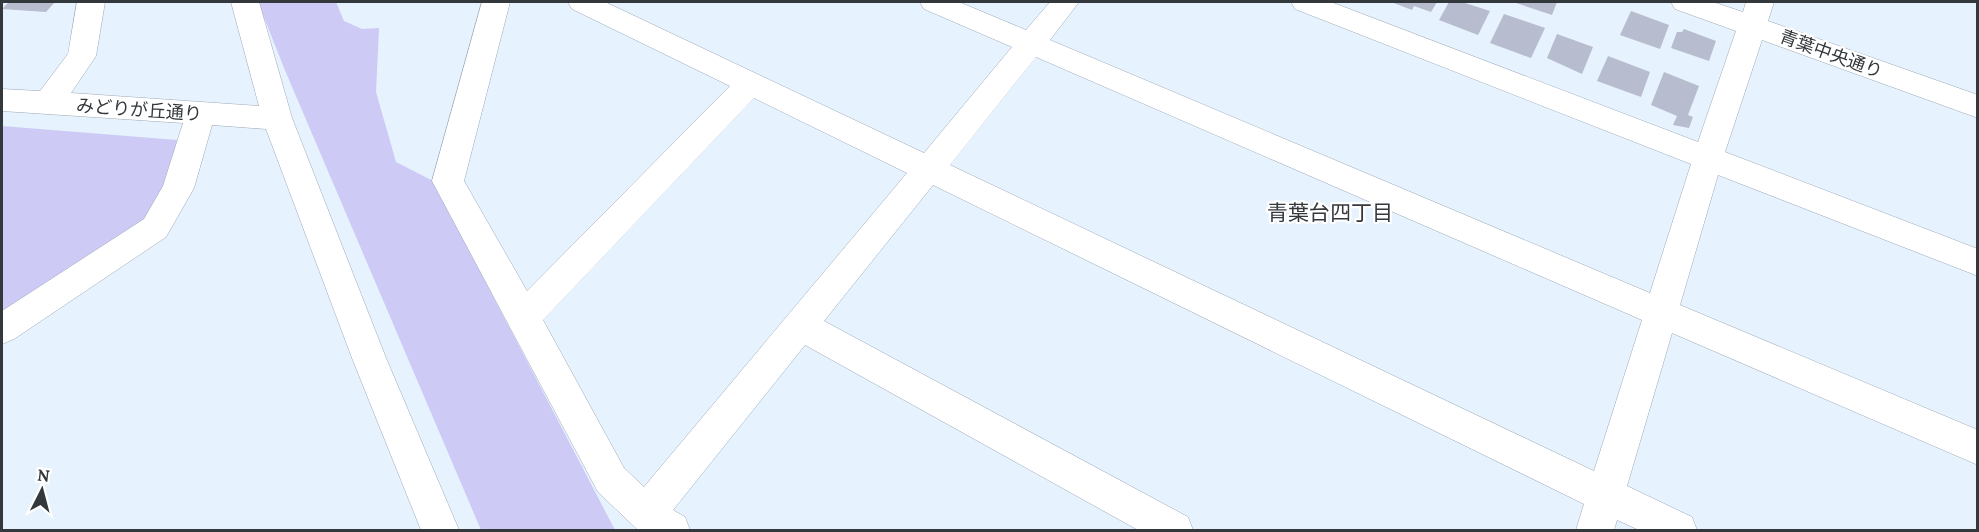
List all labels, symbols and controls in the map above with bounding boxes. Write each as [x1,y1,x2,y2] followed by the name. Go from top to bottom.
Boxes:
[1776,24,1886,83] street label: 青葉中央通り
[75,94,203,125] street label: みどりが丘通り
[1267,199,1393,226] district label: 青葉台四丁目
[12,460,72,520] north arrow
[36,464,51,486] text: N

